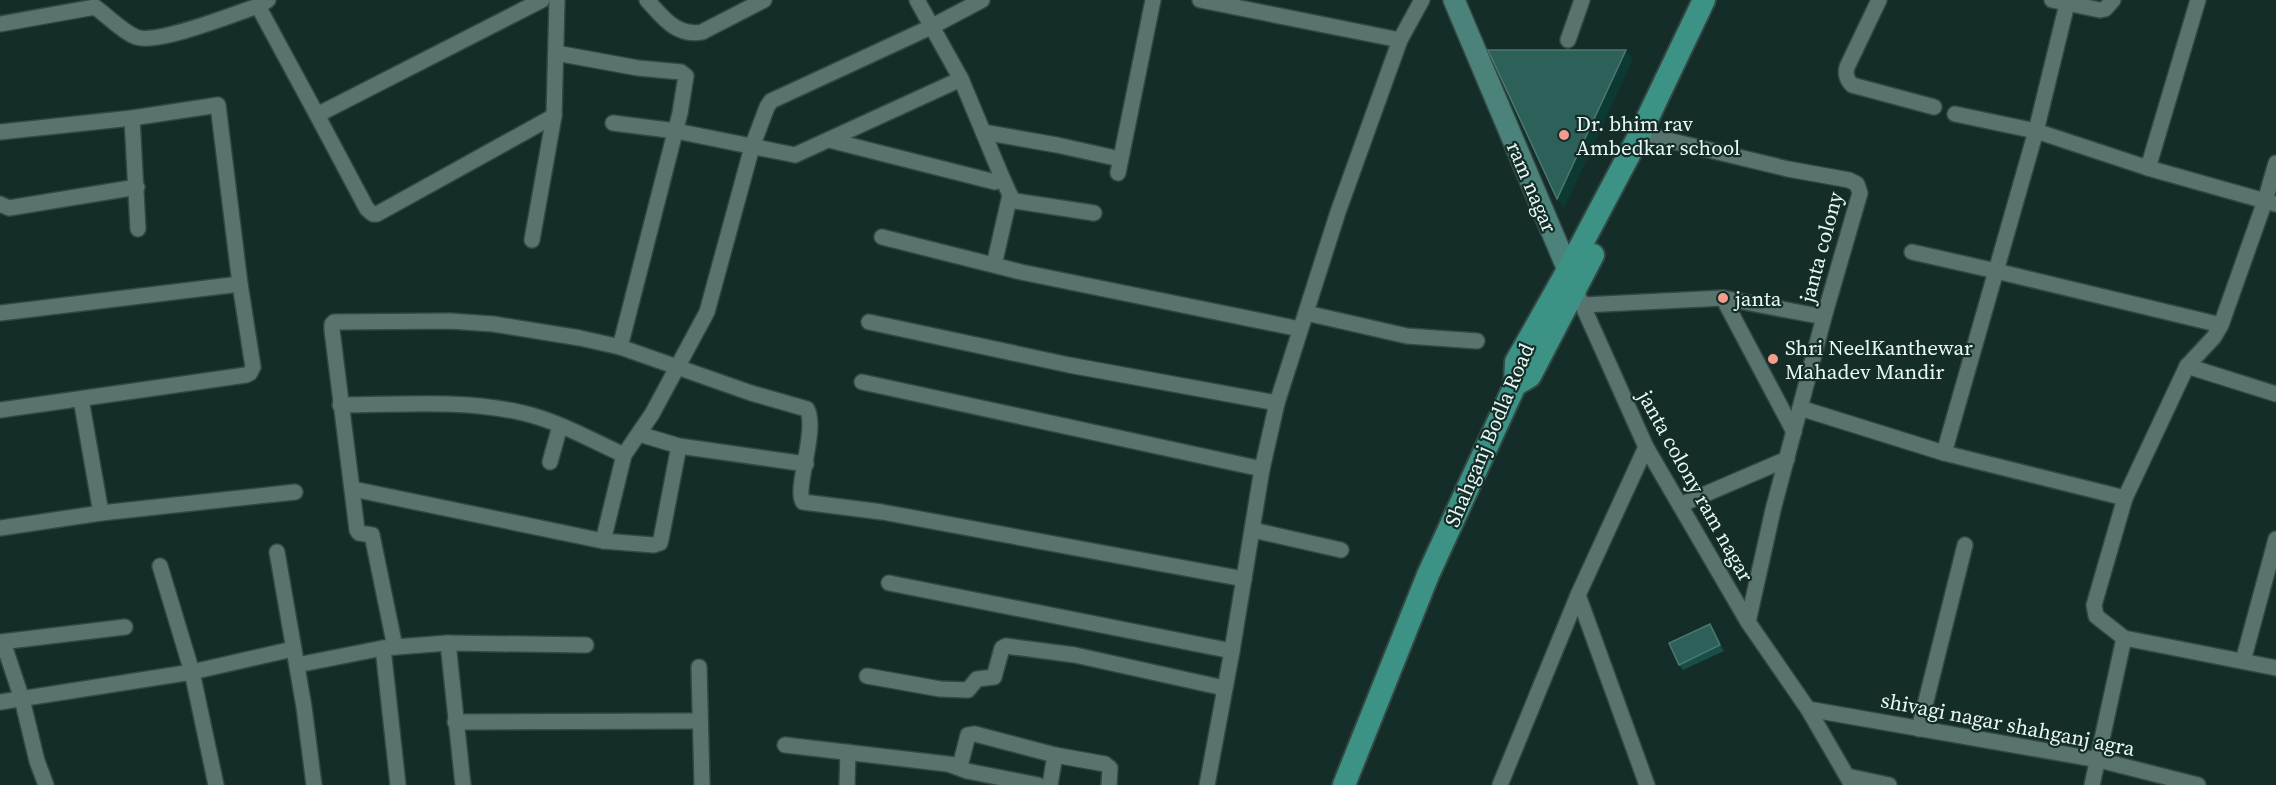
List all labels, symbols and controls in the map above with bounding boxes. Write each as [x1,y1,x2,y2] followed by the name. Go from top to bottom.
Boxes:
[1576,109,1740,162] place label: Dr. bhim rav Ambedkar school
[1557,128,1571,142] marker: Dr. bhim rav Ambedkar school
[1500,137,1564,237] street label: ram nagar
[1792,188,1850,308] street label: janta colony
[1733,284,1782,313] place label: janta
[1716,291,1730,305] marker: janta
[1785,333,1973,386] place label: Shri NeelKanthewar Mahadev Mandir
[1437,339,1541,531] street label: Shahganj Bodla Road
[1766,352,1780,366] marker: Shri NeelKanthewar Mahadev Mandir
[1630,383,1761,587] street label: janta colony ram nagar
[1878,685,2138,763] street label: shivagi nagar shahganj agra

